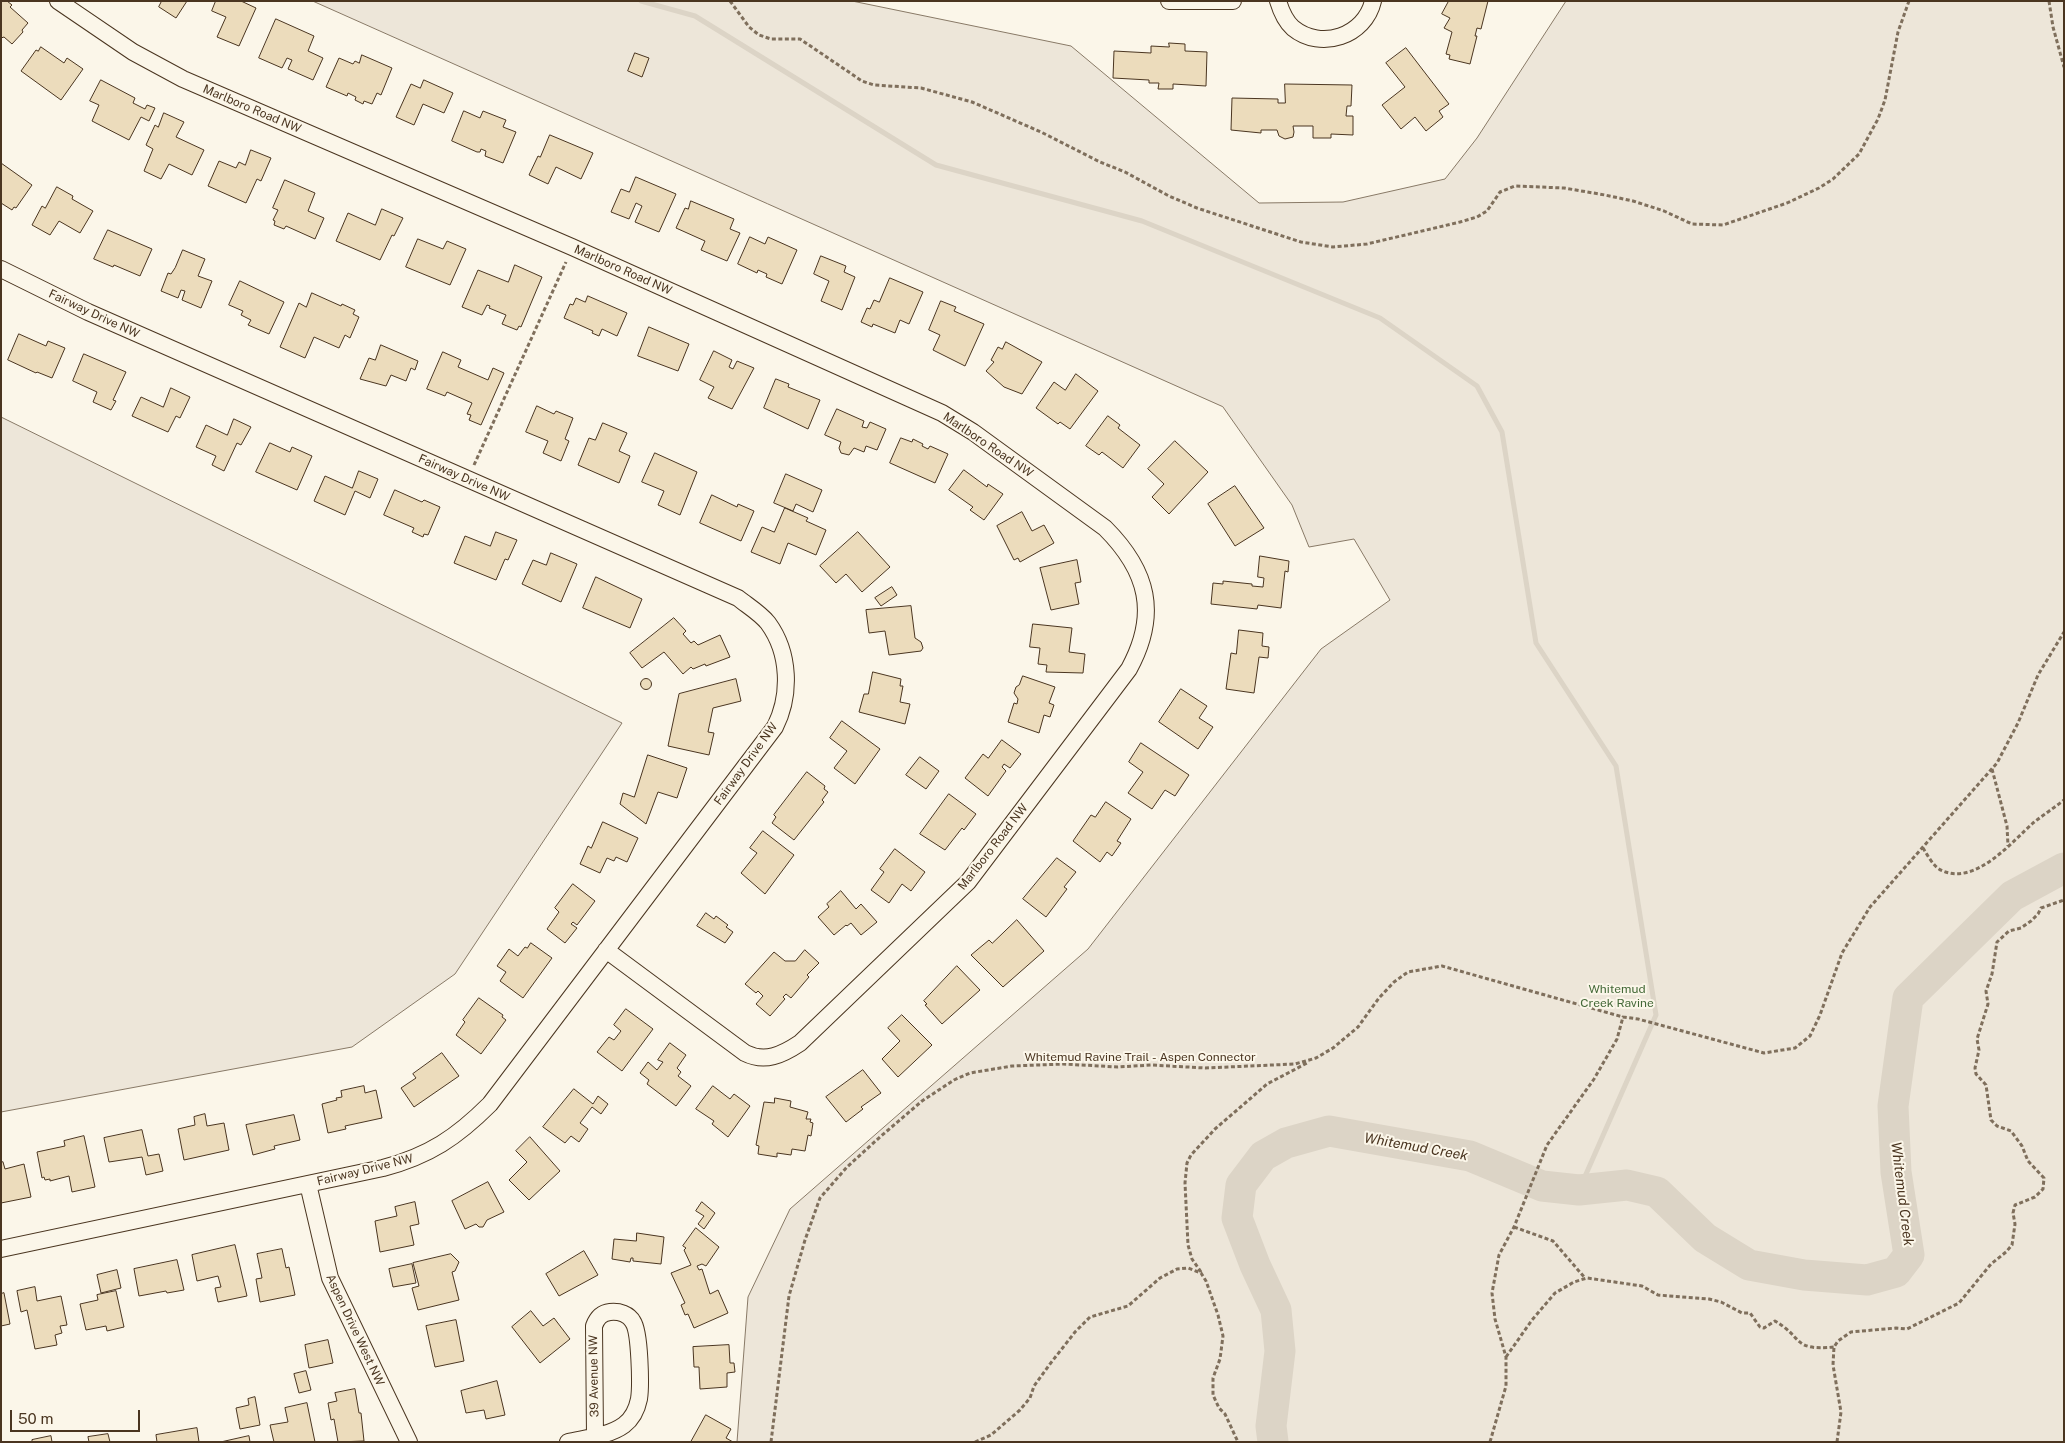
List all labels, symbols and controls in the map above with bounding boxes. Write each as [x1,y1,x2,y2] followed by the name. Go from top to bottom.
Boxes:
[201,82,303,136] street label: Marlboro Road NW
[572,242,674,298] street label: Marlboro Road NW
[46,287,142,341] street label: Fairway Drive NW
[940,410,1036,480] street label: Marlboro Road NW
[416,451,512,505] street label: Fairway Drive NW
[711,720,781,808] street label: Fairway Drive NW
[955,801,1031,893] street label: Marlboro Road NW
[1580,982,1654,1010] park label: Whitemud Creek Ravine
[1024,1050,1256,1064] street label: Whitemud Ravine Trail - Aspen Connector
[1363,1130,1469,1164] water label: Whitemud Creek
[1887,1141,1917,1247] water label: Whitemud Creek
[315,1151,415,1189] street label: Fairway Drive NW
[323,1272,387,1388] street label: Aspen Drive West NW
[586,1335,602,1417] street label: 39 Avenue NW
[12,1400,142,1432] scale bar
[18,1410,53,1427] text: 50 m

